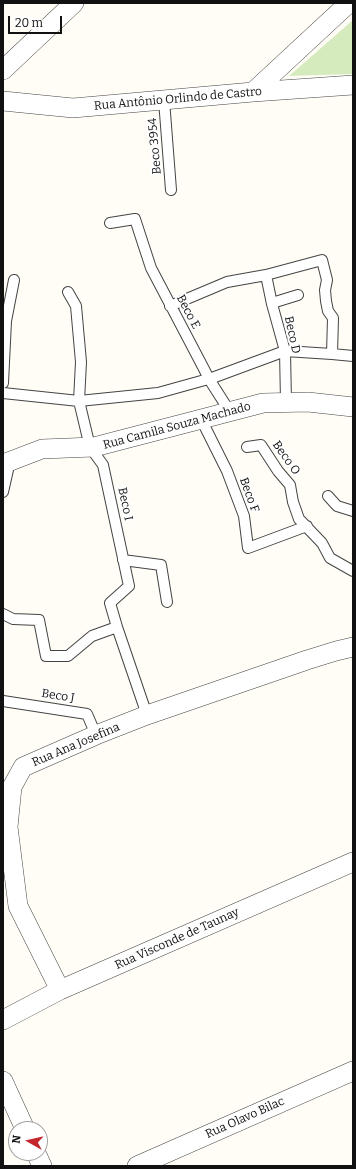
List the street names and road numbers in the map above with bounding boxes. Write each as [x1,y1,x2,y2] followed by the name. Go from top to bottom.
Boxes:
[93,84,263,114] street label: Rua Antônio Orlindo de Castro
[145,117,165,175] street label: Beco 3954
[173,292,203,332] street label: Beco E
[281,315,303,355] street label: Beco D
[101,399,253,453] street label: Rua Camila Souza Machado
[269,438,303,478] street label: Beco O
[236,476,262,514] street label: Beco F
[114,486,136,522] street label: Beco I
[40,686,76,706] street label: Beco J
[30,720,122,770] street label: Rua Ana Josefina
[113,905,241,973] street label: Rua Visconde de Taunay
[203,1094,287,1142] street label: Rua Olavo Bilac

